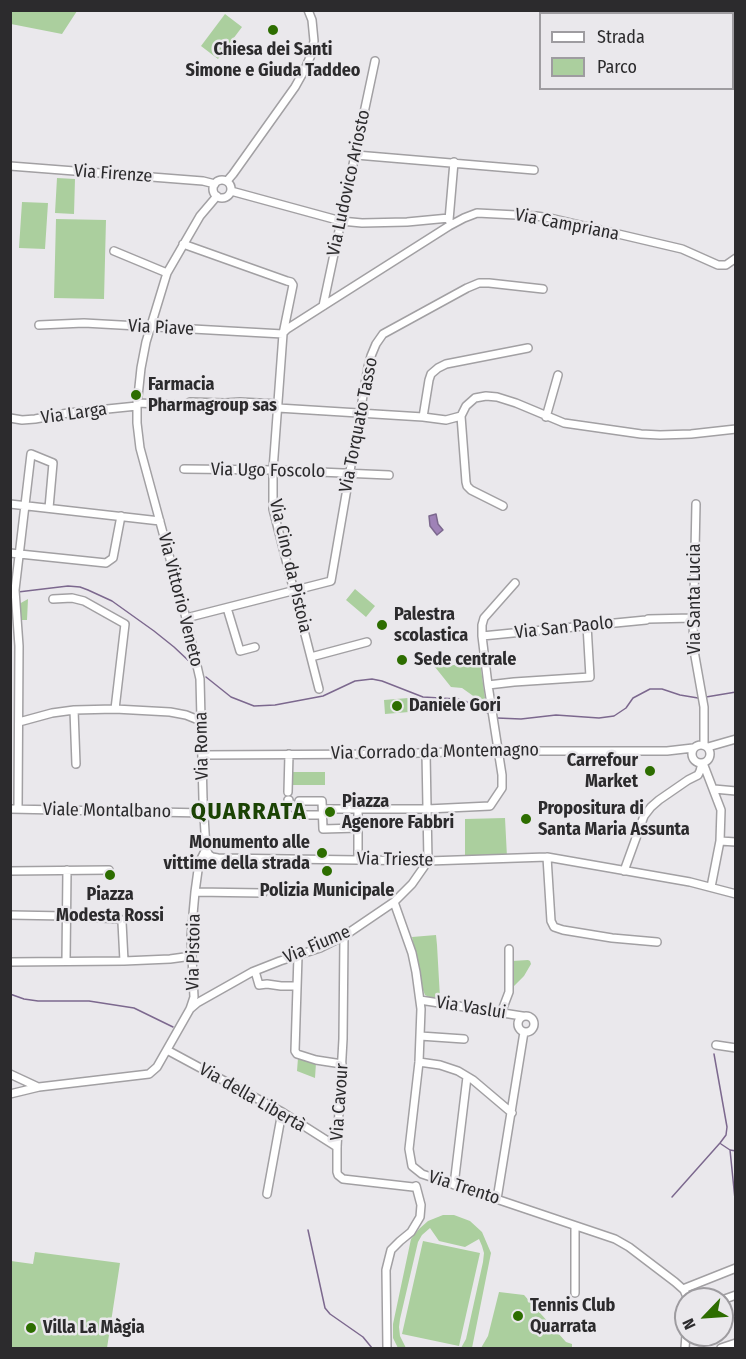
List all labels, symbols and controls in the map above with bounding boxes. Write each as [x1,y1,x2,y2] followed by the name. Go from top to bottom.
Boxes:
[539,12,734,90] legend
[266,23,280,37] marker: Chiesa dei Santi Simone e Giuda Taddeo
[597,26,645,48] text: Strada
[186,39,360,82] place label: Chiesa dei Santi Simone e Giuda Taddeo
[597,56,637,78] text: Parco
[323,108,375,258] street label: Via Ludovico Ariosto
[73,160,153,188] street label: Via Firenze
[513,204,621,246] street label: Via Campriana
[127,315,195,341] street label: Via Piave
[335,356,383,494] street label: Via Torquato Tasso
[148,374,277,416] place label: Farmacia Pharmagroup sas
[129,388,143,402] marker: Farmacia Pharmagroup sas
[40,399,108,429] street label: Via Larga
[211,459,325,483] street label: Via Ugo Foscolo
[264,497,316,635] street label: Via Cino da Pistoia
[153,531,207,669] street label: Via Vittorio Veneto
[684,544,706,654] street label: Via Santa Lucia
[394,604,468,646] place label: Palestra scolastica
[514,612,614,644] street label: Via San Paolo
[375,618,389,632] marker: Palestra scolastica
[414,649,516,671] place label: Sede centrale
[395,653,409,667] marker: Sede centrale
[409,695,501,717] place label: Daniele Gori
[390,699,404,713] marker: Daniele Gori
[191,712,213,780] street label: Via Roma
[331,739,539,765] street label: Via Corrado da Montemagno
[567,750,638,792] place label: Carrefour Market
[643,764,657,778] marker: Carrefour Market
[342,791,454,834] place label: Piazza Agenore Fabbri
[191,798,307,826] district label: QUARRATA
[538,798,690,840] place label: Propositura di Santa Maria Assunta
[43,799,171,823] street label: Viale Montalbano
[323,805,337,819] marker: Piazza Agenore Fabbri
[519,812,533,826] marker: Propositura di Santa Maria Assunta
[164,832,310,874] place label: Monumento alle vittime della strada
[315,846,329,860] marker: Monumento alle vittime della strada
[357,849,433,871] street label: Via Trieste
[320,864,334,878] marker: Polizia Municipale
[103,868,117,882] marker: Piazza Modesta Rossi
[260,880,394,902] place label: Polizia Municipale
[56,884,164,926] place label: Piazza Modesta Rossi
[183,913,205,991] street label: Via Pistoia
[280,921,354,969] street label: Via Fiume
[435,992,507,1024] street label: Via Vaslui
[195,1059,309,1137] street label: Via della Libertà
[327,1063,353,1141] street label: Via Cavour
[426,1166,502,1210] street label: Via Trento
[674,1287,734,1347] north arrow
[530,1295,615,1338] place label: Tennis Club Quarrata
[511,1309,525,1323] marker: Tennis Club Quarrata
[678,1316,700,1332] text: N
[43,1317,145,1339] place label: Villa La Màgia
[24,1321,38,1335] marker: Villa La Màgia

